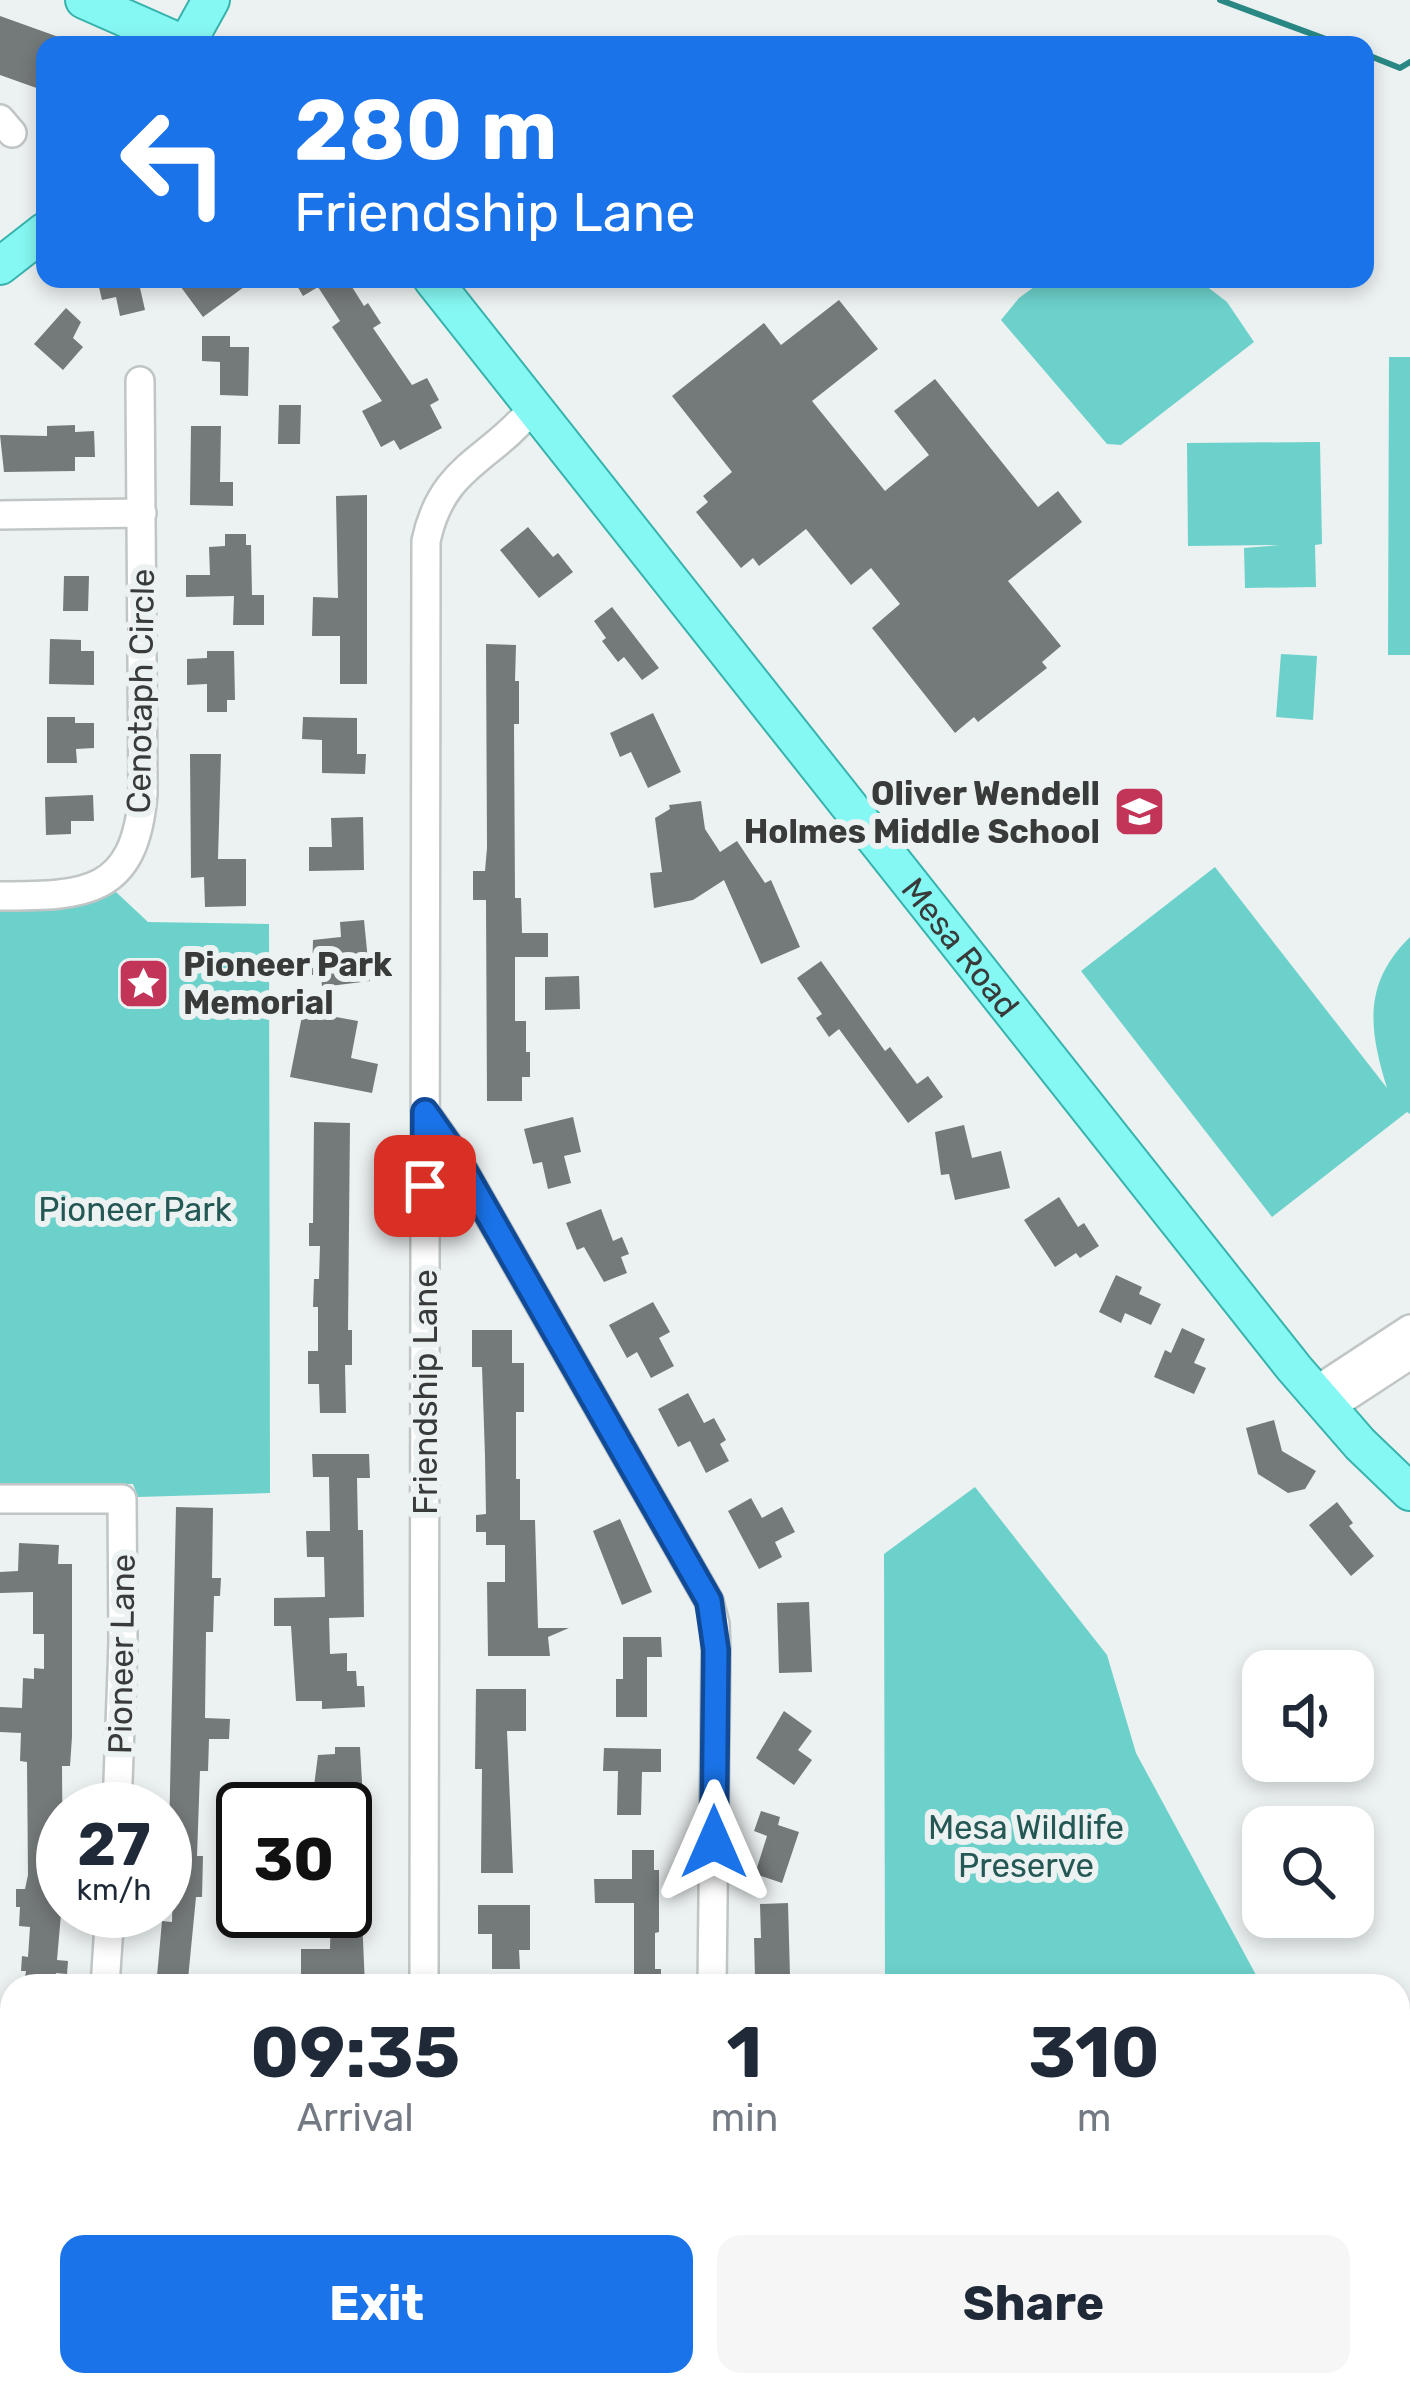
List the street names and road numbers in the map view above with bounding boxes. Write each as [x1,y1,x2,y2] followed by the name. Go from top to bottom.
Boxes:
[119,568,162,814] street label: Cenotaph Circle
[894,870,1027,1025] street label: Mesa Road
[406,1269,445,1515] street label: Friendship Lane
[100,1554,143,1754] street label: Pioneer Lane

